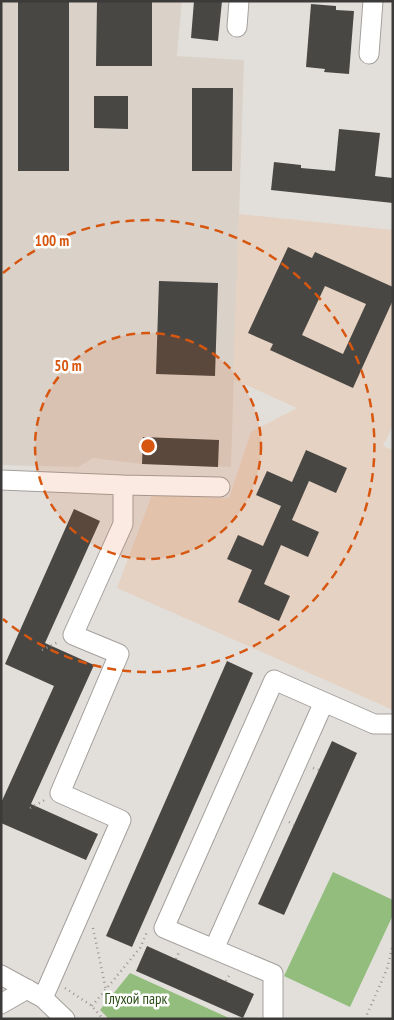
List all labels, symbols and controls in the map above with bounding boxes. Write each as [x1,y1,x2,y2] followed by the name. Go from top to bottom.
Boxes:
[35,231,69,250] text: 100 m
[54,356,82,375] text: 50 m
[139,437,157,455] centre of rings
[105,989,168,1008] park label: Глухой парк

